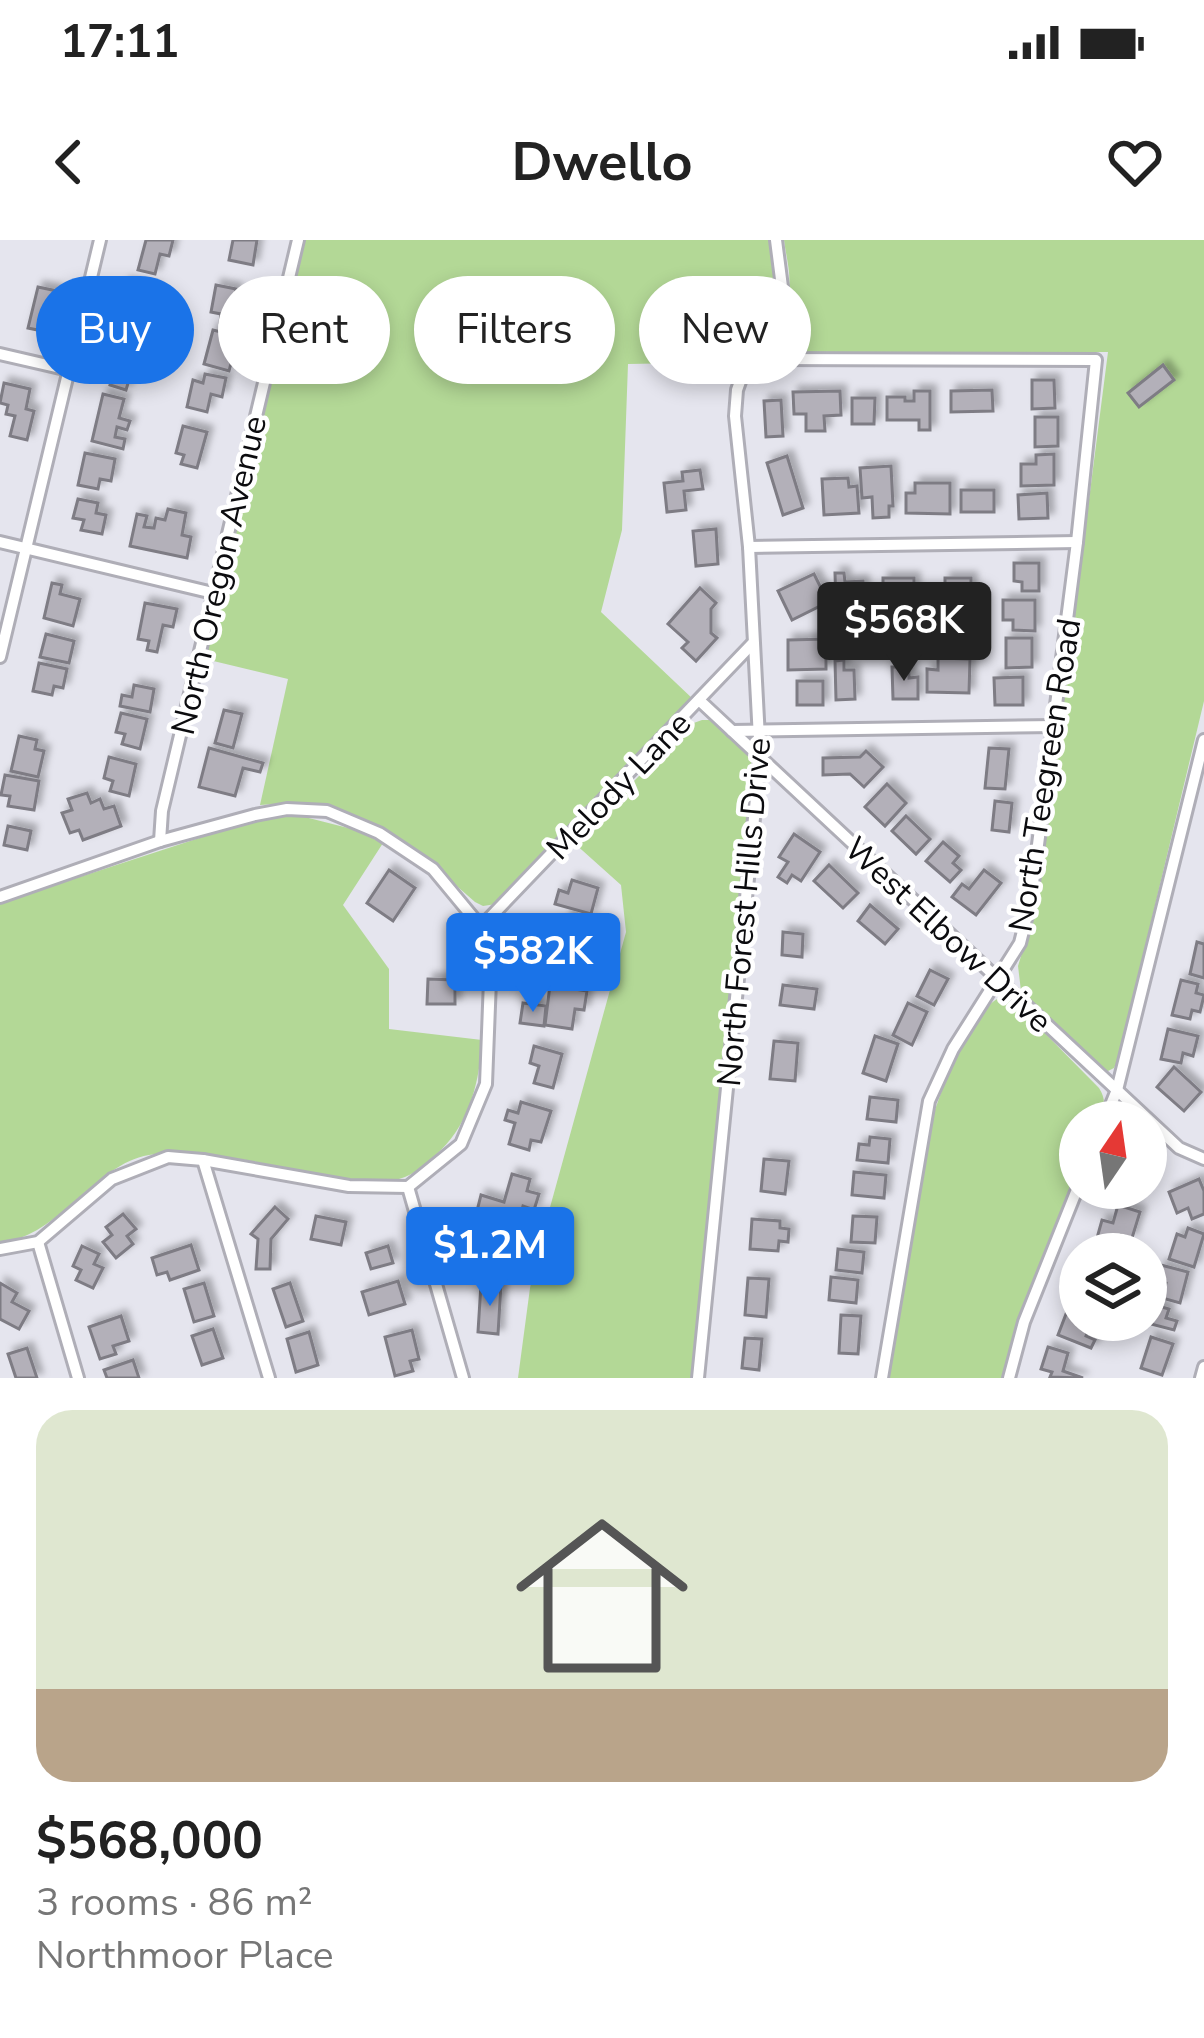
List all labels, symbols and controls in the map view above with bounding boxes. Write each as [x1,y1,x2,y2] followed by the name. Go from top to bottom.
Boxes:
[60,12,179,73] text: 17:11
[511,125,693,199] text: Dwello
[36,129,102,195] icon: back
[1102,129,1168,195] icon: heart
[36,276,194,384] chip: Buy
[218,276,390,384] chip: Rent
[414,276,615,384] chip: Filters
[639,276,811,384] chip: New
[161,411,278,739] street label: North Oregon Avenue
[820,582,988,684] pin: $568K
[844,594,964,647] text: $568K
[998,615,1092,935] street label: North Teegreen Road
[537,702,701,870] street label: Melody Lane
[707,736,782,1088] street label: North Forest Hills Drive
[834,827,1062,1043] street label: West Elbow Drive
[449,913,617,1015] pin: $582K
[473,925,593,978] text: $582K
[1059,1101,1167,1209] north arrow
[1059,1101,1167,1341] map controls
[406,1207,574,1309] pin: $1.2M
[433,1219,547,1272] text: $1.2M
[1059,1233,1167,1341] button: layers
[494,1488,710,1704] icon: home
[36,1806,263,1876] text: $568,000
[36,1876,313,1929] text: 3 rooms · 86 m²
[36,1929,333,1982] text: Northmoor Place

